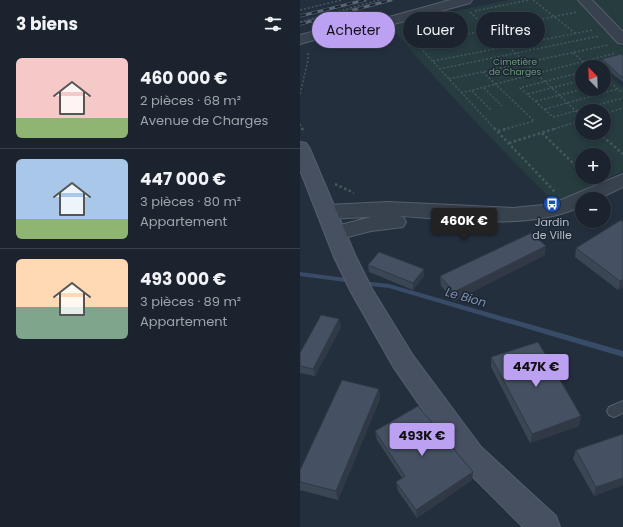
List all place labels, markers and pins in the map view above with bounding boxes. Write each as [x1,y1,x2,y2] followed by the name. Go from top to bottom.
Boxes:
[542,194,562,214] bus stop icon: Jardin de Ville
[431,208,497,242] pin: 460K €
[532,214,572,243] place label: Jardin de Ville
[503,354,569,388] pin: 447K €
[389,423,455,457] pin: 493K €

